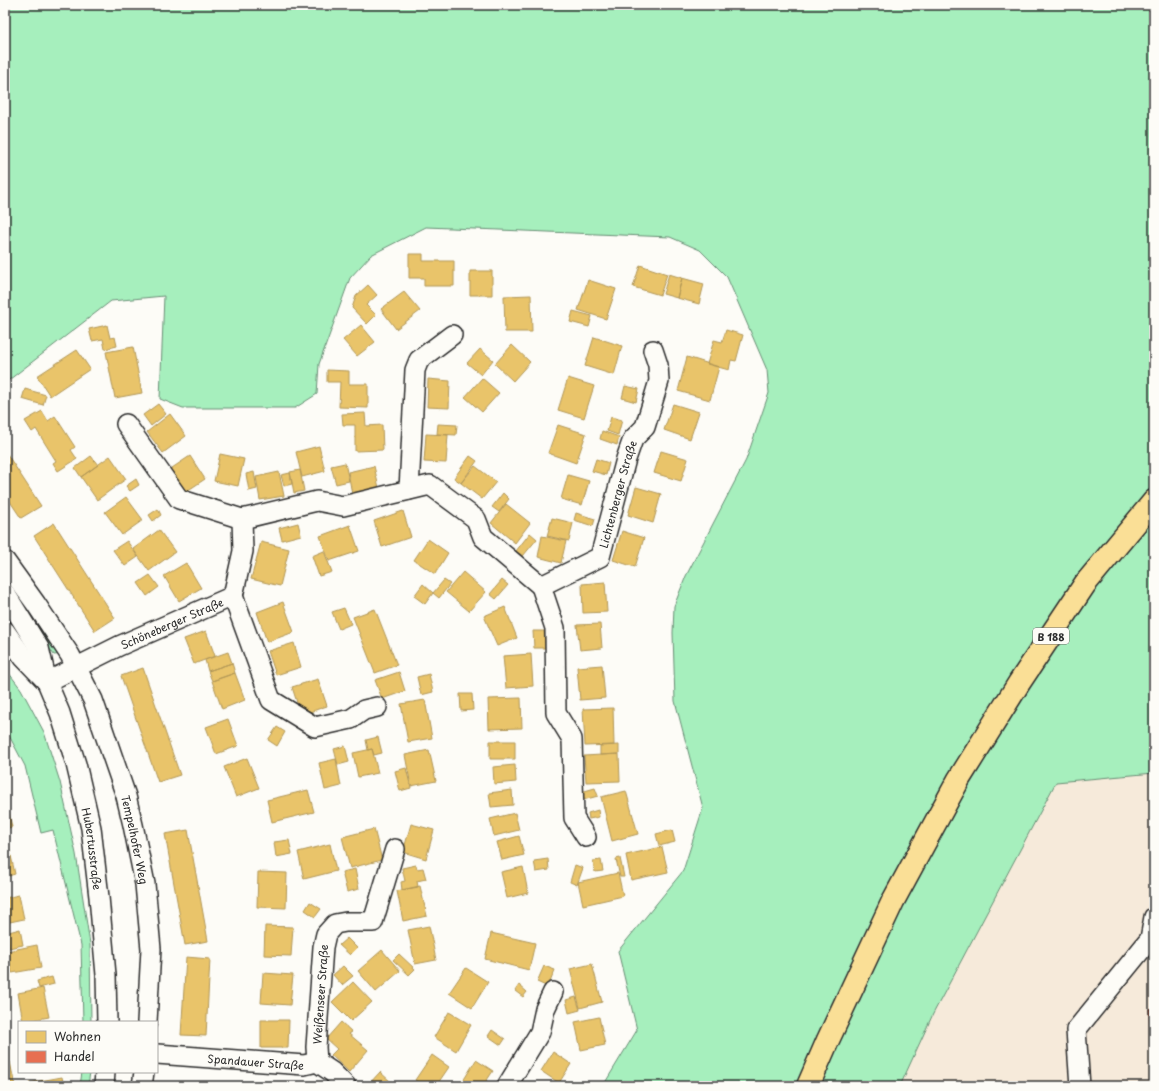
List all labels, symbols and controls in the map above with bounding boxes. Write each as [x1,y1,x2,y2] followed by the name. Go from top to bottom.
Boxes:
[594,437,641,550] street label: Lichtenberger Straße
[118,593,226,653] street label: Schöneberger Straße
[1033,628,1069,644] road number: B 188
[118,793,153,886] street label: Tempelhofer Weg
[78,806,107,891] street label: Hubertusstraße
[308,944,332,1045] street label: Weißenseer Straße
[18,1021,158,1073] legend
[54,1027,101,1045] text: Wohnen
[54,1047,94,1065] text: Handel
[207,1049,305,1073] street label: Spandauer Straße

